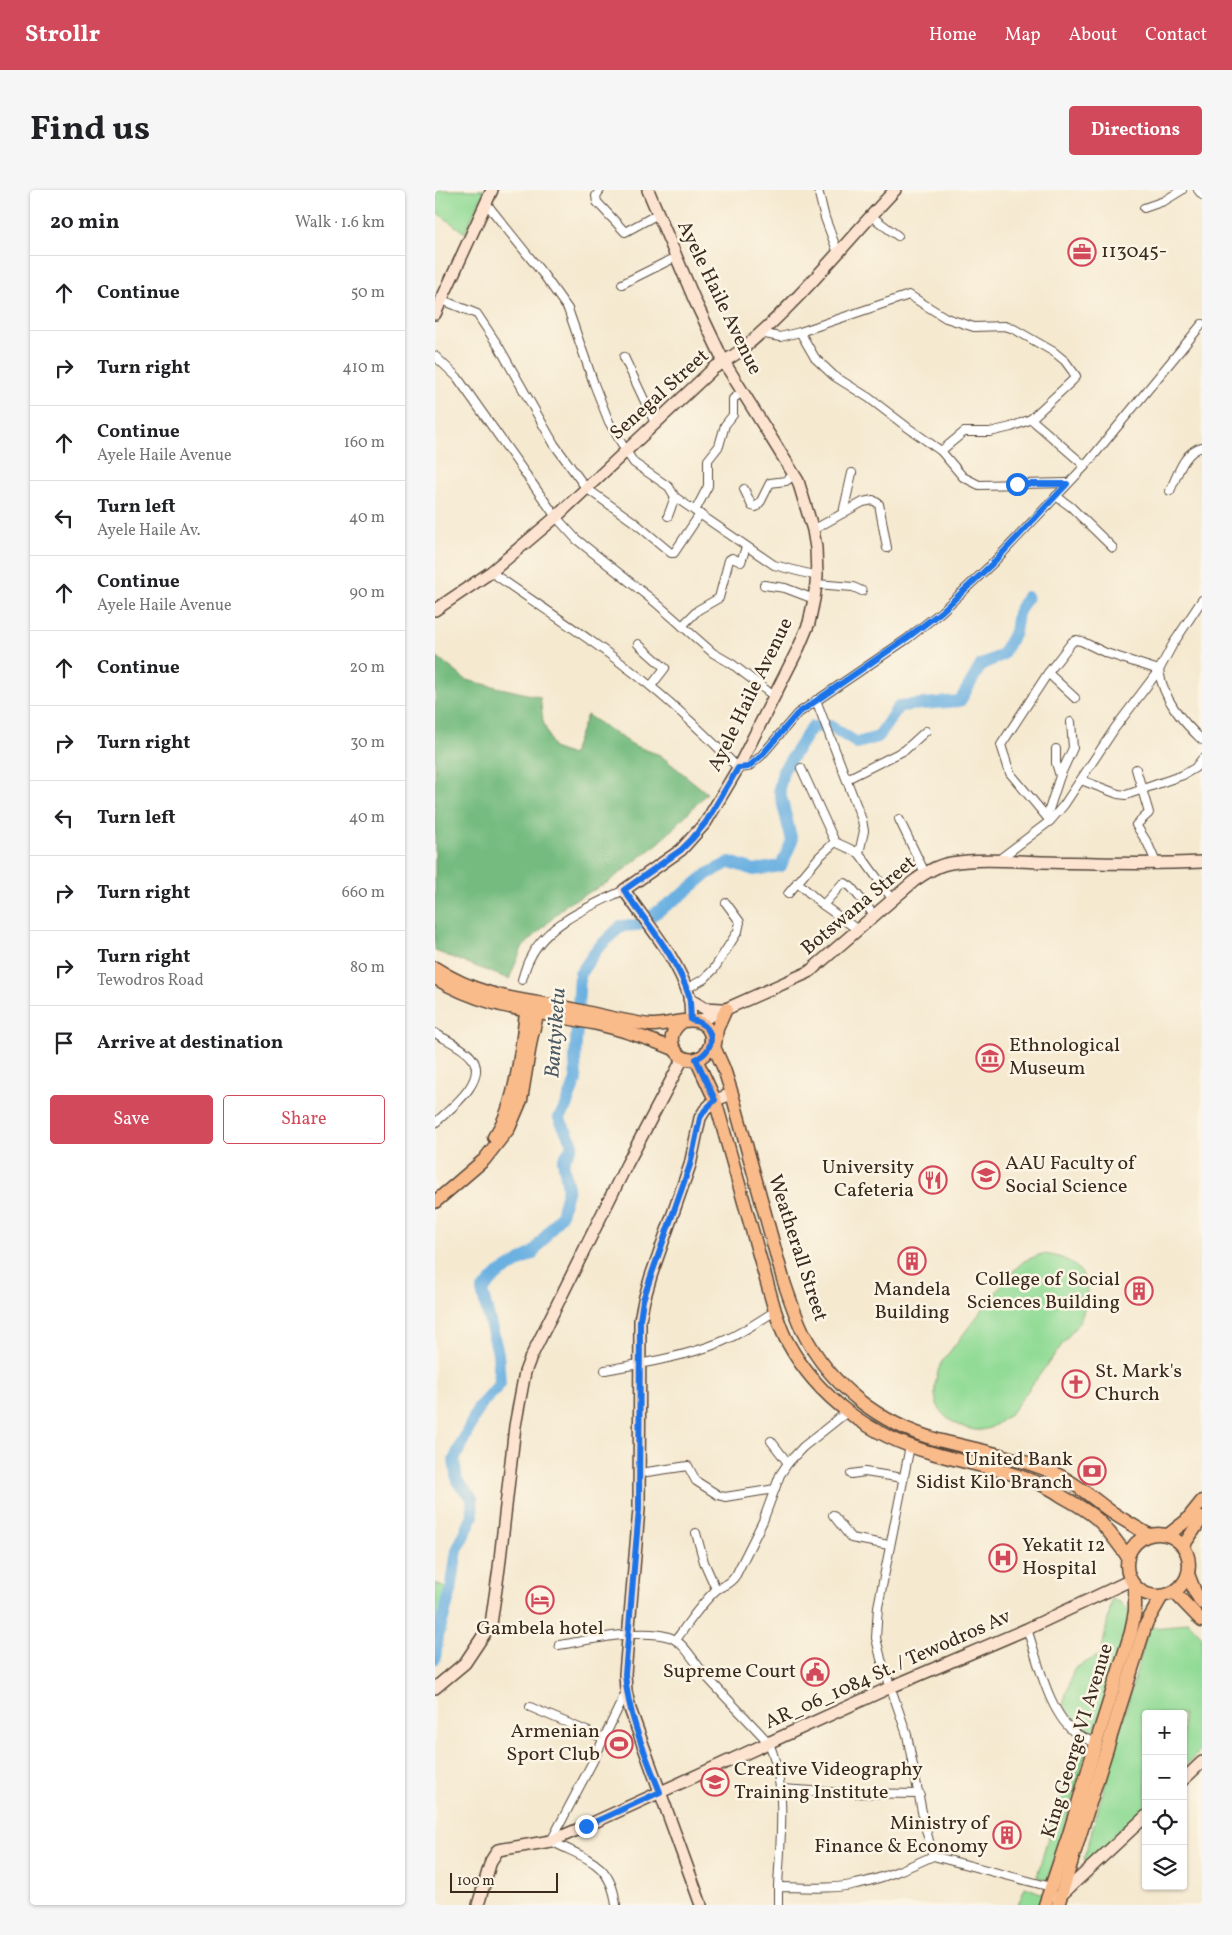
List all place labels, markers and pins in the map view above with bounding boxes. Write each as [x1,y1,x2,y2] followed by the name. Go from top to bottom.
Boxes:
[1067,237,1097,267] office icon: 113045-
[1101,238,1167,266] place label: 113045-
[1009,1032,1120,1083] place label: Ethnological Museum
[975,1043,1005,1073] museum icon: Ethnological Museum
[1005,1150,1137,1201] place label: AAU Faculty of Social Science
[822,1154,914,1205] place label: University Cafeteria
[971,1160,1001,1190] school or university icon: AAU Faculty of Social Science
[918,1165,948,1195] restaurant icon: University Cafeteria
[897,1246,927,1276] building icon: Mandela Building
[966,1266,1120,1317] place label: College of Social Sciences Building
[873,1276,951,1327] place label: Mandela Building
[1124,1276,1154,1306] building icon: College of Social Sciences Building
[1095,1358,1182,1409] place label: St. Mark's Church
[1061,1369,1091,1399] church icon: St. Mark's Church
[916,1446,1073,1497] place label: United Bank Sidist Kilo Branch
[1077,1456,1107,1486] bank icon: United Bank Sidist Kilo Branch
[1022,1532,1105,1583] place label: Yekatit 12 Hospital
[988,1543,1018,1573] hospital icon: Yekatit 12 Hospital
[525,1585,555,1615] hotel icon: Gambela hotel
[476,1615,604,1643] place label: Gambela hotel
[800,1657,830,1687] public building icon: Supreme Court
[663,1658,796,1686] place label: Supreme Court
[506,1718,600,1769] place label: Armenian Sport Club
[604,1729,634,1759] sports icon: Armenian Sport Club
[734,1756,923,1807] place label: Creative Videography Training Institute
[700,1767,730,1797] school or university icon: Creative Videography Training Institute
[814,1810,990,1861] place label: Ministry of Finance & Economy
[992,1820,1022,1850] building icon: Ministry of Finance & Economy

